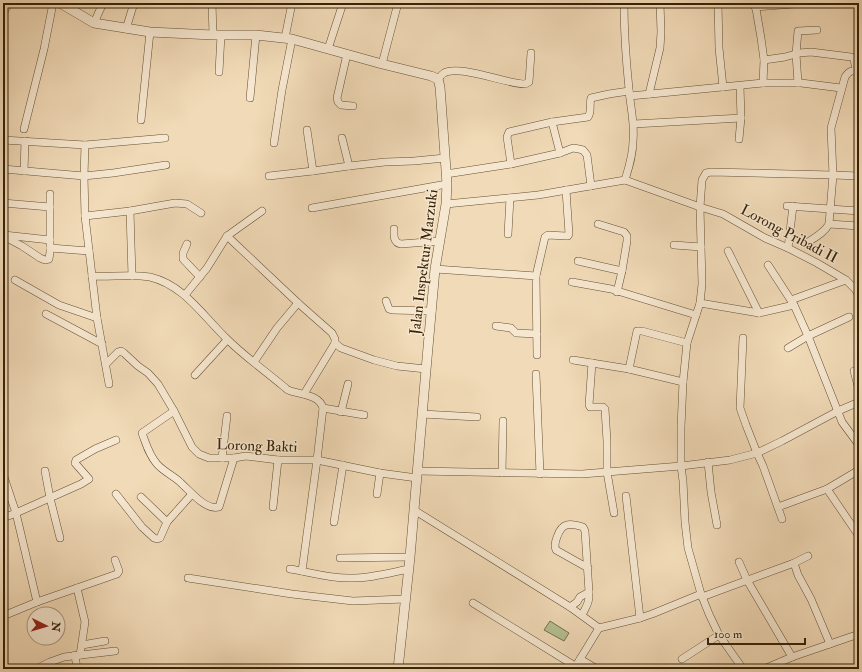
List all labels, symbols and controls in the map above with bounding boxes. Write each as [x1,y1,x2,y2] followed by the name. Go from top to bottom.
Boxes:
[406,188,443,337] street label: Jalan Inspektur Marzuki
[737,200,841,268] street label: Lorong Pribadi II
[216,435,298,457] street label: Lorong Bakti
[26,606,66,646] north arrow
[48,620,62,633] text: N
[708,620,805,646] scale bar
[714,627,743,642] text: 100 m

